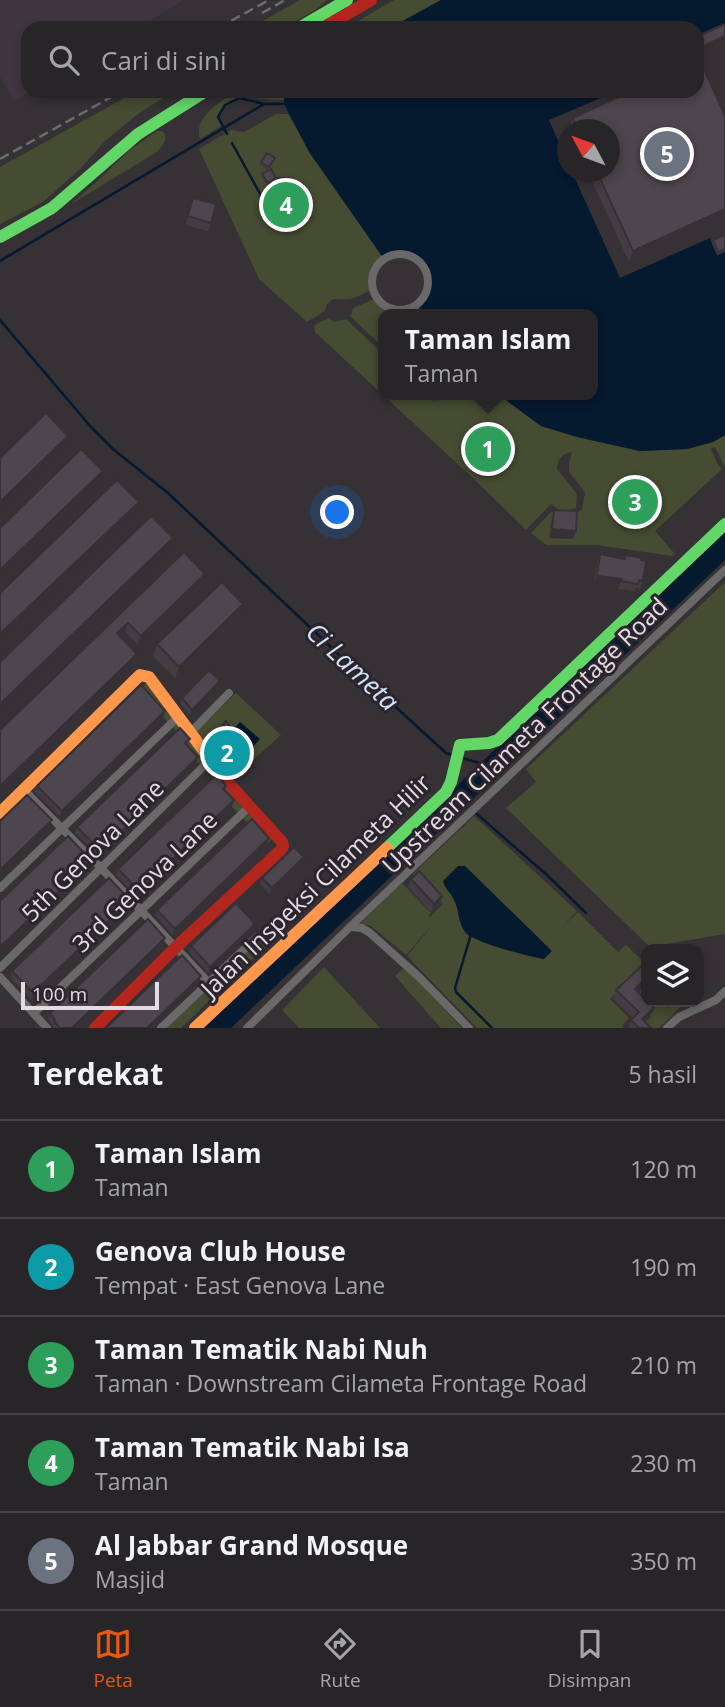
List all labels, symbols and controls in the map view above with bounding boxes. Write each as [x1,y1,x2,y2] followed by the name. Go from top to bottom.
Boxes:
[21,21,704,98] search box
[45,41,83,79] icon: search
[101,42,226,78] text: Cari di sini
[557,119,620,182] north arrow
[644,128,690,180] pin: 5
[263,179,309,231] pin: 4
[378,309,598,400] popup
[405,321,571,357] text: Taman Islam
[405,357,478,389] text: Taman
[465,423,511,475] pin: 1
[612,476,658,528] pin: 3
[320,495,354,529] your location
[374,589,674,881] street label: Upstream Cilameta Frontage Road
[299,614,407,718] water label: Ci Lameta
[204,727,250,779] pin: 2
[191,766,437,1005] street label: Jalan Inspeksi Cilameta Hilir
[14,772,170,928] street label: 5th Genova Lane
[64,803,224,959] street label: 3rd Genova Lane
[641,944,704,1007] map controls
[641,944,704,1007] button: layers
[21,979,159,1011] scale bar
[32,981,87,1007] text: 100 m
[28,1053,163,1094] text: Terdekat
[628,1058,697,1090] text: 5 hasil
[95,1135,262,1171] text: Taman Islam
[44,1153,58,1185] text: 1
[630,1153,697,1185] text: 120 m
[95,1171,169,1203] text: Taman
[95,1233,346,1269] text: Genova Club House
[44,1251,58,1283] text: 2
[630,1251,697,1283] text: 190 m
[95,1269,385,1301] text: Tempat · East Genova Lane
[95,1331,428,1367] text: Taman Tematik Nabi Nuh
[44,1349,58,1381] text: 3
[630,1349,697,1381] text: 210 m
[95,1367,587,1399] text: Taman · Downstream Cilameta Frontage Road
[95,1429,410,1465] text: Taman Tematik Nabi Isa
[44,1447,58,1479] text: 4
[630,1447,697,1479] text: 230 m
[95,1465,169,1497] text: Taman
[95,1527,408,1563] text: Al Jabbar Grand Mosque
[44,1545,58,1577] text: 5
[630,1545,697,1577] text: 350 m
[95,1563,165,1595] text: Masjid
[93,1625,133,1693] tab: Peta
[320,1625,361,1693] tab: Rute
[548,1625,632,1693] tab: Disimpan

